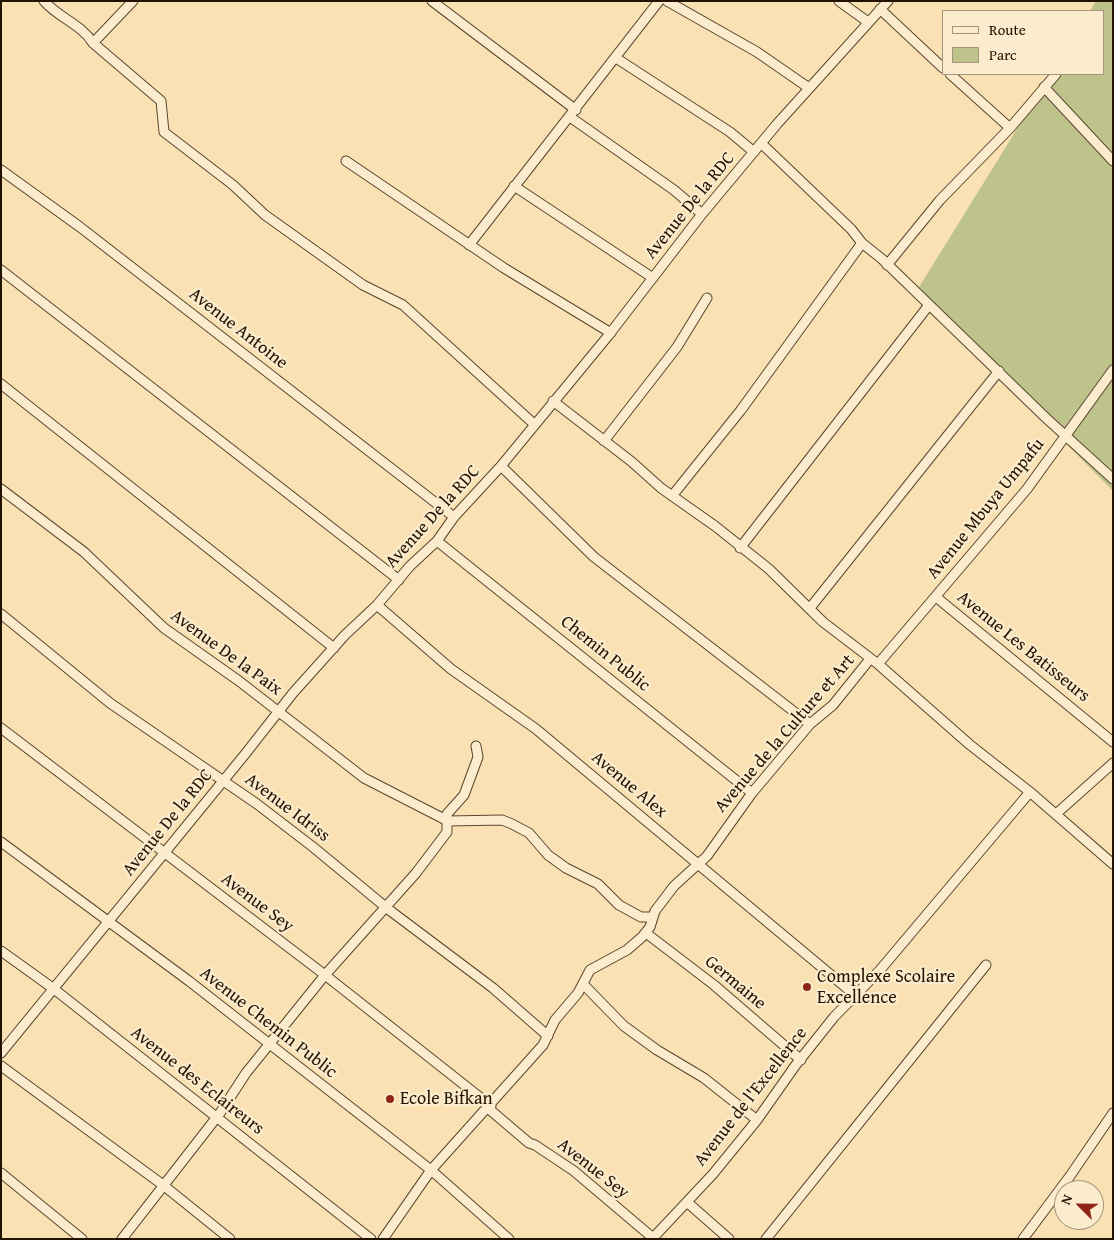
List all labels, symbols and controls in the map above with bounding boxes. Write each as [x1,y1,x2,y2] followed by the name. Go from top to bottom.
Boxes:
[942,10,1104,75] legend
[989,19,1026,40] text: Route
[989,44,1017,65] text: Parc
[640,148,740,264] street label: Avenue De la RDC
[184,284,292,374] street label: Avenue Antoine
[923,434,1049,584] street label: Avenue Mbuya Umpafu
[381,461,485,573] street label: Avenue De la RDC
[952,587,1094,707] street label: Avenue Les Batisseurs
[166,605,286,701] street label: Avenue De la Paix
[556,611,654,697] street label: Chemin Public
[710,651,860,817] street label: Avenue de la Culture et Art
[587,747,671,823] street label: Avenue Alex
[118,765,218,881] street label: Avenue De la RDC
[240,769,334,847] street label: Avenue Idriss
[216,869,298,937] street label: Avenue Sey
[700,951,770,1015] street label: Germaine
[195,963,341,1083] street label: Avenue Chemin Public
[817,966,955,1009] place label: Complexe Scolaire Excellence
[801,981,813,993] marker: Complexe Scolaire Excellence
[126,1022,268,1140] street label: Avenue des Eclaireurs
[690,1023,812,1171] street label: Avenue de l'Excellence
[400,1088,493,1110] place label: Ecole Bifkan
[384,1093,396,1105] marker: Ecole Bifkan
[553,1134,633,1204] street label: Avenue Sey
[1054,1180,1104,1230] north arrow
[1055,1191,1077,1208] text: N

